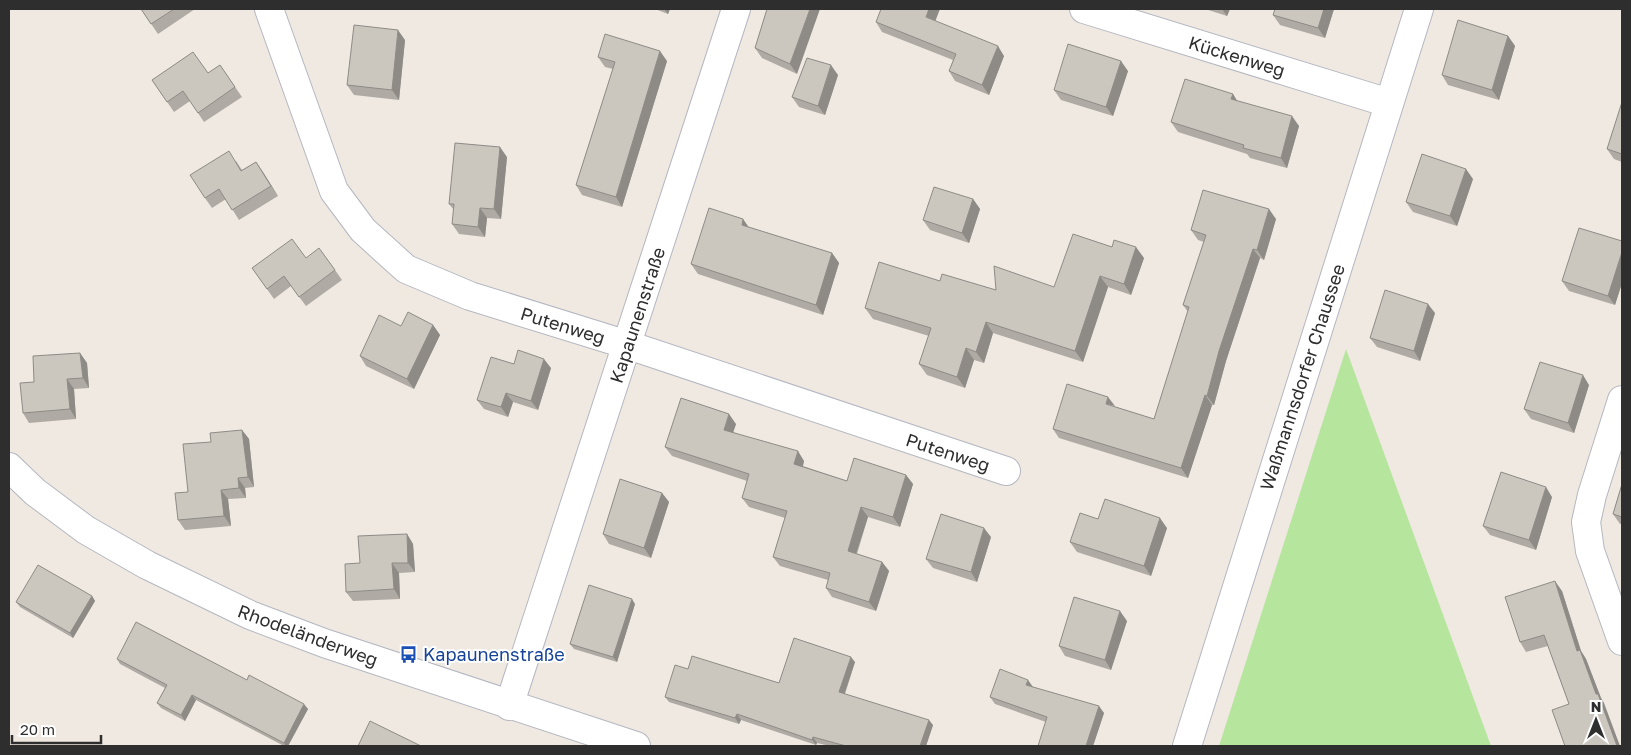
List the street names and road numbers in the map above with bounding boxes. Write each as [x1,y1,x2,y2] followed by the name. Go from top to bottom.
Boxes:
[1186,31,1288,81] street label: Kückenweg
[605,244,669,386] street label: Kapaunenstraße
[1255,261,1349,493] street label: Waßmannsdorfer Chaussee
[518,302,608,348] street label: Putenweg
[903,428,993,476] street label: Putenweg
[235,599,381,671] street label: Rhodeländerweg

